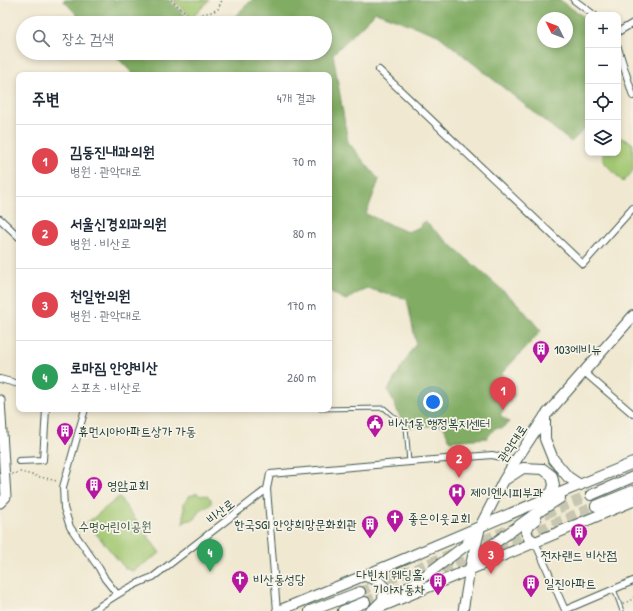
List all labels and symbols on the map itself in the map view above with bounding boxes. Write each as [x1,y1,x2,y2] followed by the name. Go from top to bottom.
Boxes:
[537,12,573,48] north arrow
[531,339,551,364] building icon: 103에비뉴
[554,340,602,358] place label: 103에비뉴
[490,377,516,410] pin: 1
[423,392,443,412] your location
[365,413,385,438] public building icon: 비산1동 행정복지센터
[388,414,490,432] place label: 비산1동 행정복지센터
[55,421,75,446] building icon: 휴먼시아아파트상가 가동
[493,421,531,465] street label: 관악대로
[78,422,196,440] place label: 휴먼시아아파트상가 가동
[446,445,472,478] pin: 2
[84,475,104,500] building icon: 영암교회
[107,476,149,494] place label: 영암교회
[447,482,467,507] hospital icon: 제이엔시피부과
[470,483,543,501] place label: 제이엔시피부과
[202,494,238,528] street label: 비산로
[385,508,405,533] church icon: 좋은이웃교회
[408,509,471,527] place label: 좋은이웃교회
[360,514,380,539] building icon: 한국SGI 안양희망문화회관
[234,515,357,533] place label: 한국SGI 안양희망문화회관
[78,517,152,535] park label: 수명어린이공원
[569,522,589,547] building icon: 전자랜드 비산점
[197,539,223,572] pin: 4
[478,541,504,574] pin: 3
[541,546,617,564] place label: 전자랜드 비산점
[357,565,426,598] place label: 다빈치 웨딩홀, 기아자동차
[230,569,250,594] church icon: 비산동성당
[253,570,306,588] place label: 비산동성당
[428,571,448,596] building icon: 다빈치 웨딩홀, 기아자동차
[521,573,541,598] building icon: 일진아파트
[544,574,596,592] place label: 일진아파트

